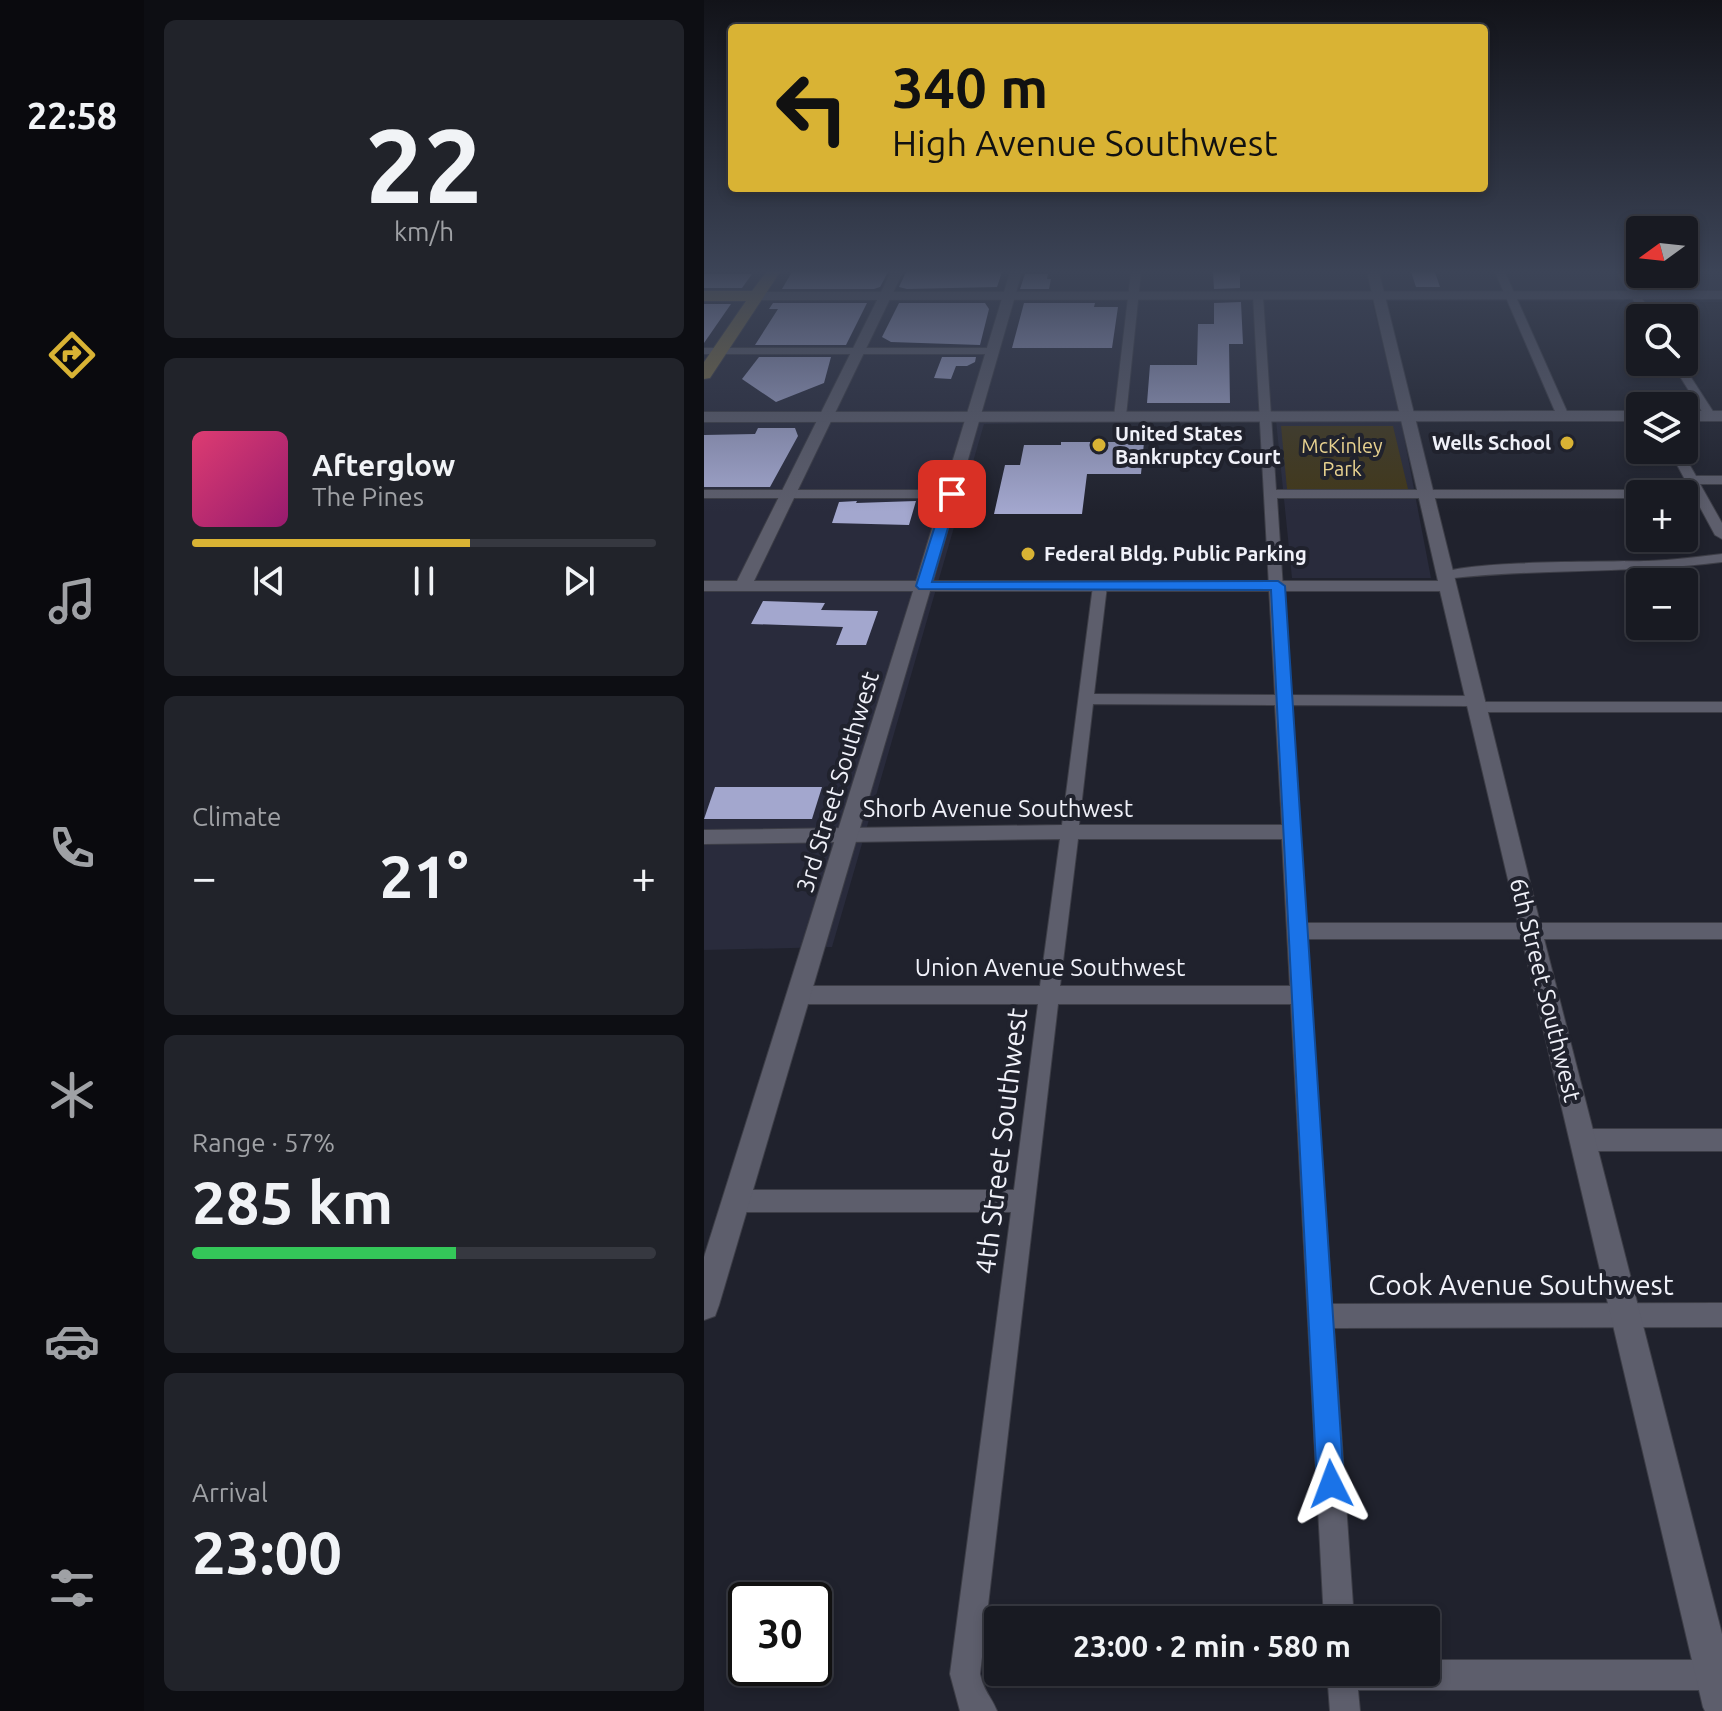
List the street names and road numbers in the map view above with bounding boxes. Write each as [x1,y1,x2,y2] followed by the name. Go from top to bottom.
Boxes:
[791,667,884,896] street label: 3rd Street Southwest
[863,795,1134,822] street label: Shorb Avenue Southwest
[1505,875,1587,1105] street label: 6th Street Southwest
[915,954,1186,981] street label: Union Avenue Southwest
[969,1006,1032,1276] street label: 4th Street Southwest
[1368,1269,1674,1300] street label: Cook Avenue Southwest

